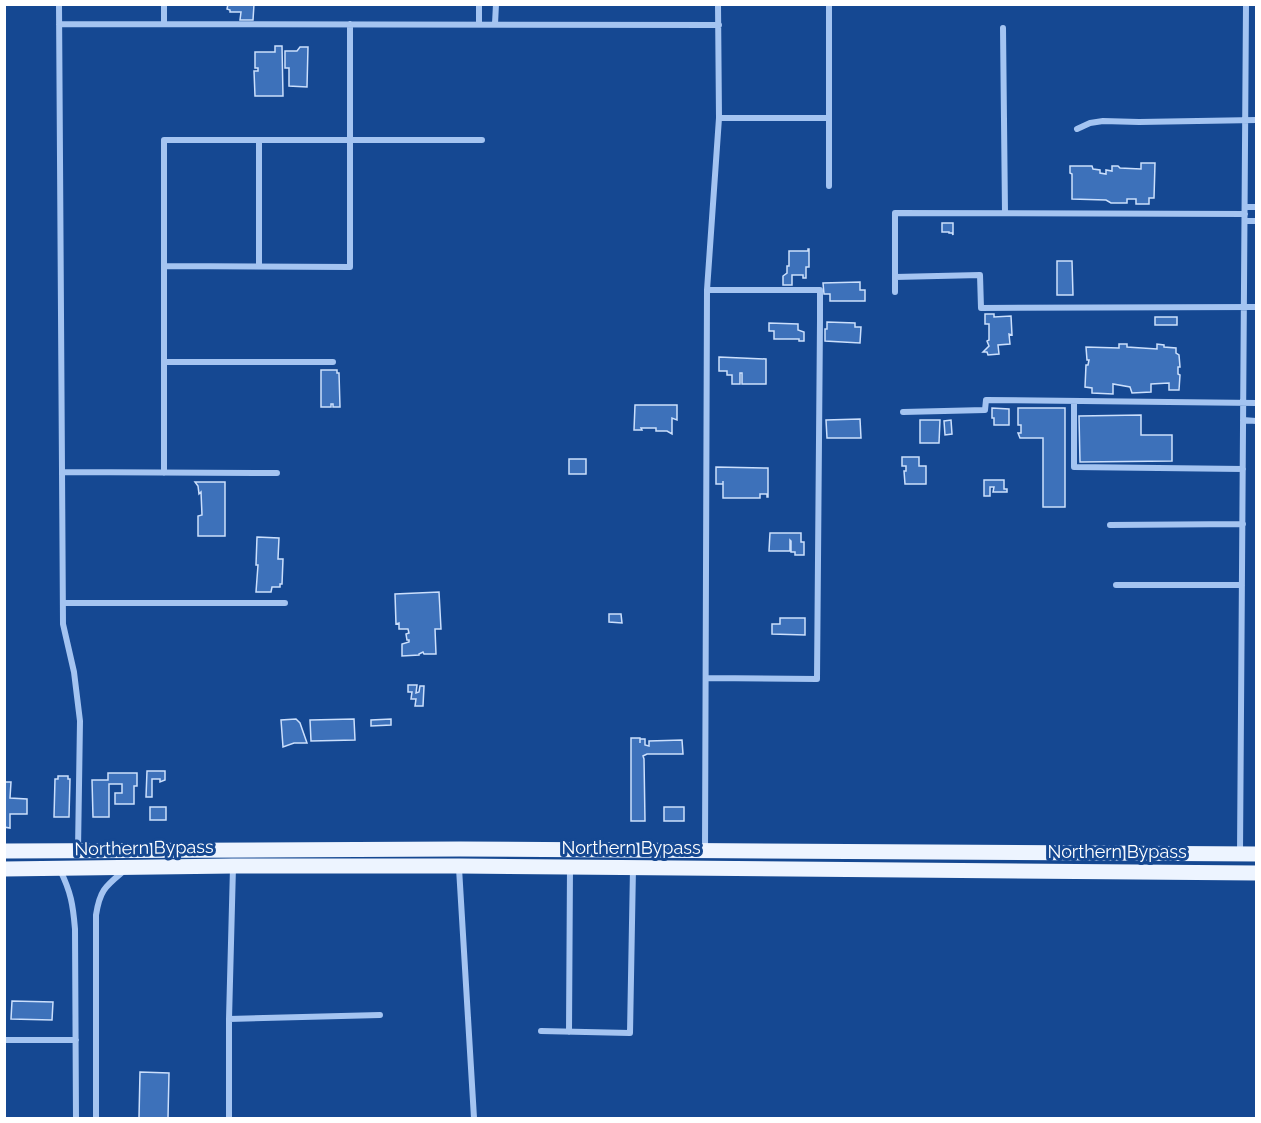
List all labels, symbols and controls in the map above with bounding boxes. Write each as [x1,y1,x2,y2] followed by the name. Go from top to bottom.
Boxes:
[74,836,214,859] street label: Northern Bypass
[561,837,701,858] street label: Northern Bypass
[1047,841,1187,862] street label: Northern Bypass

